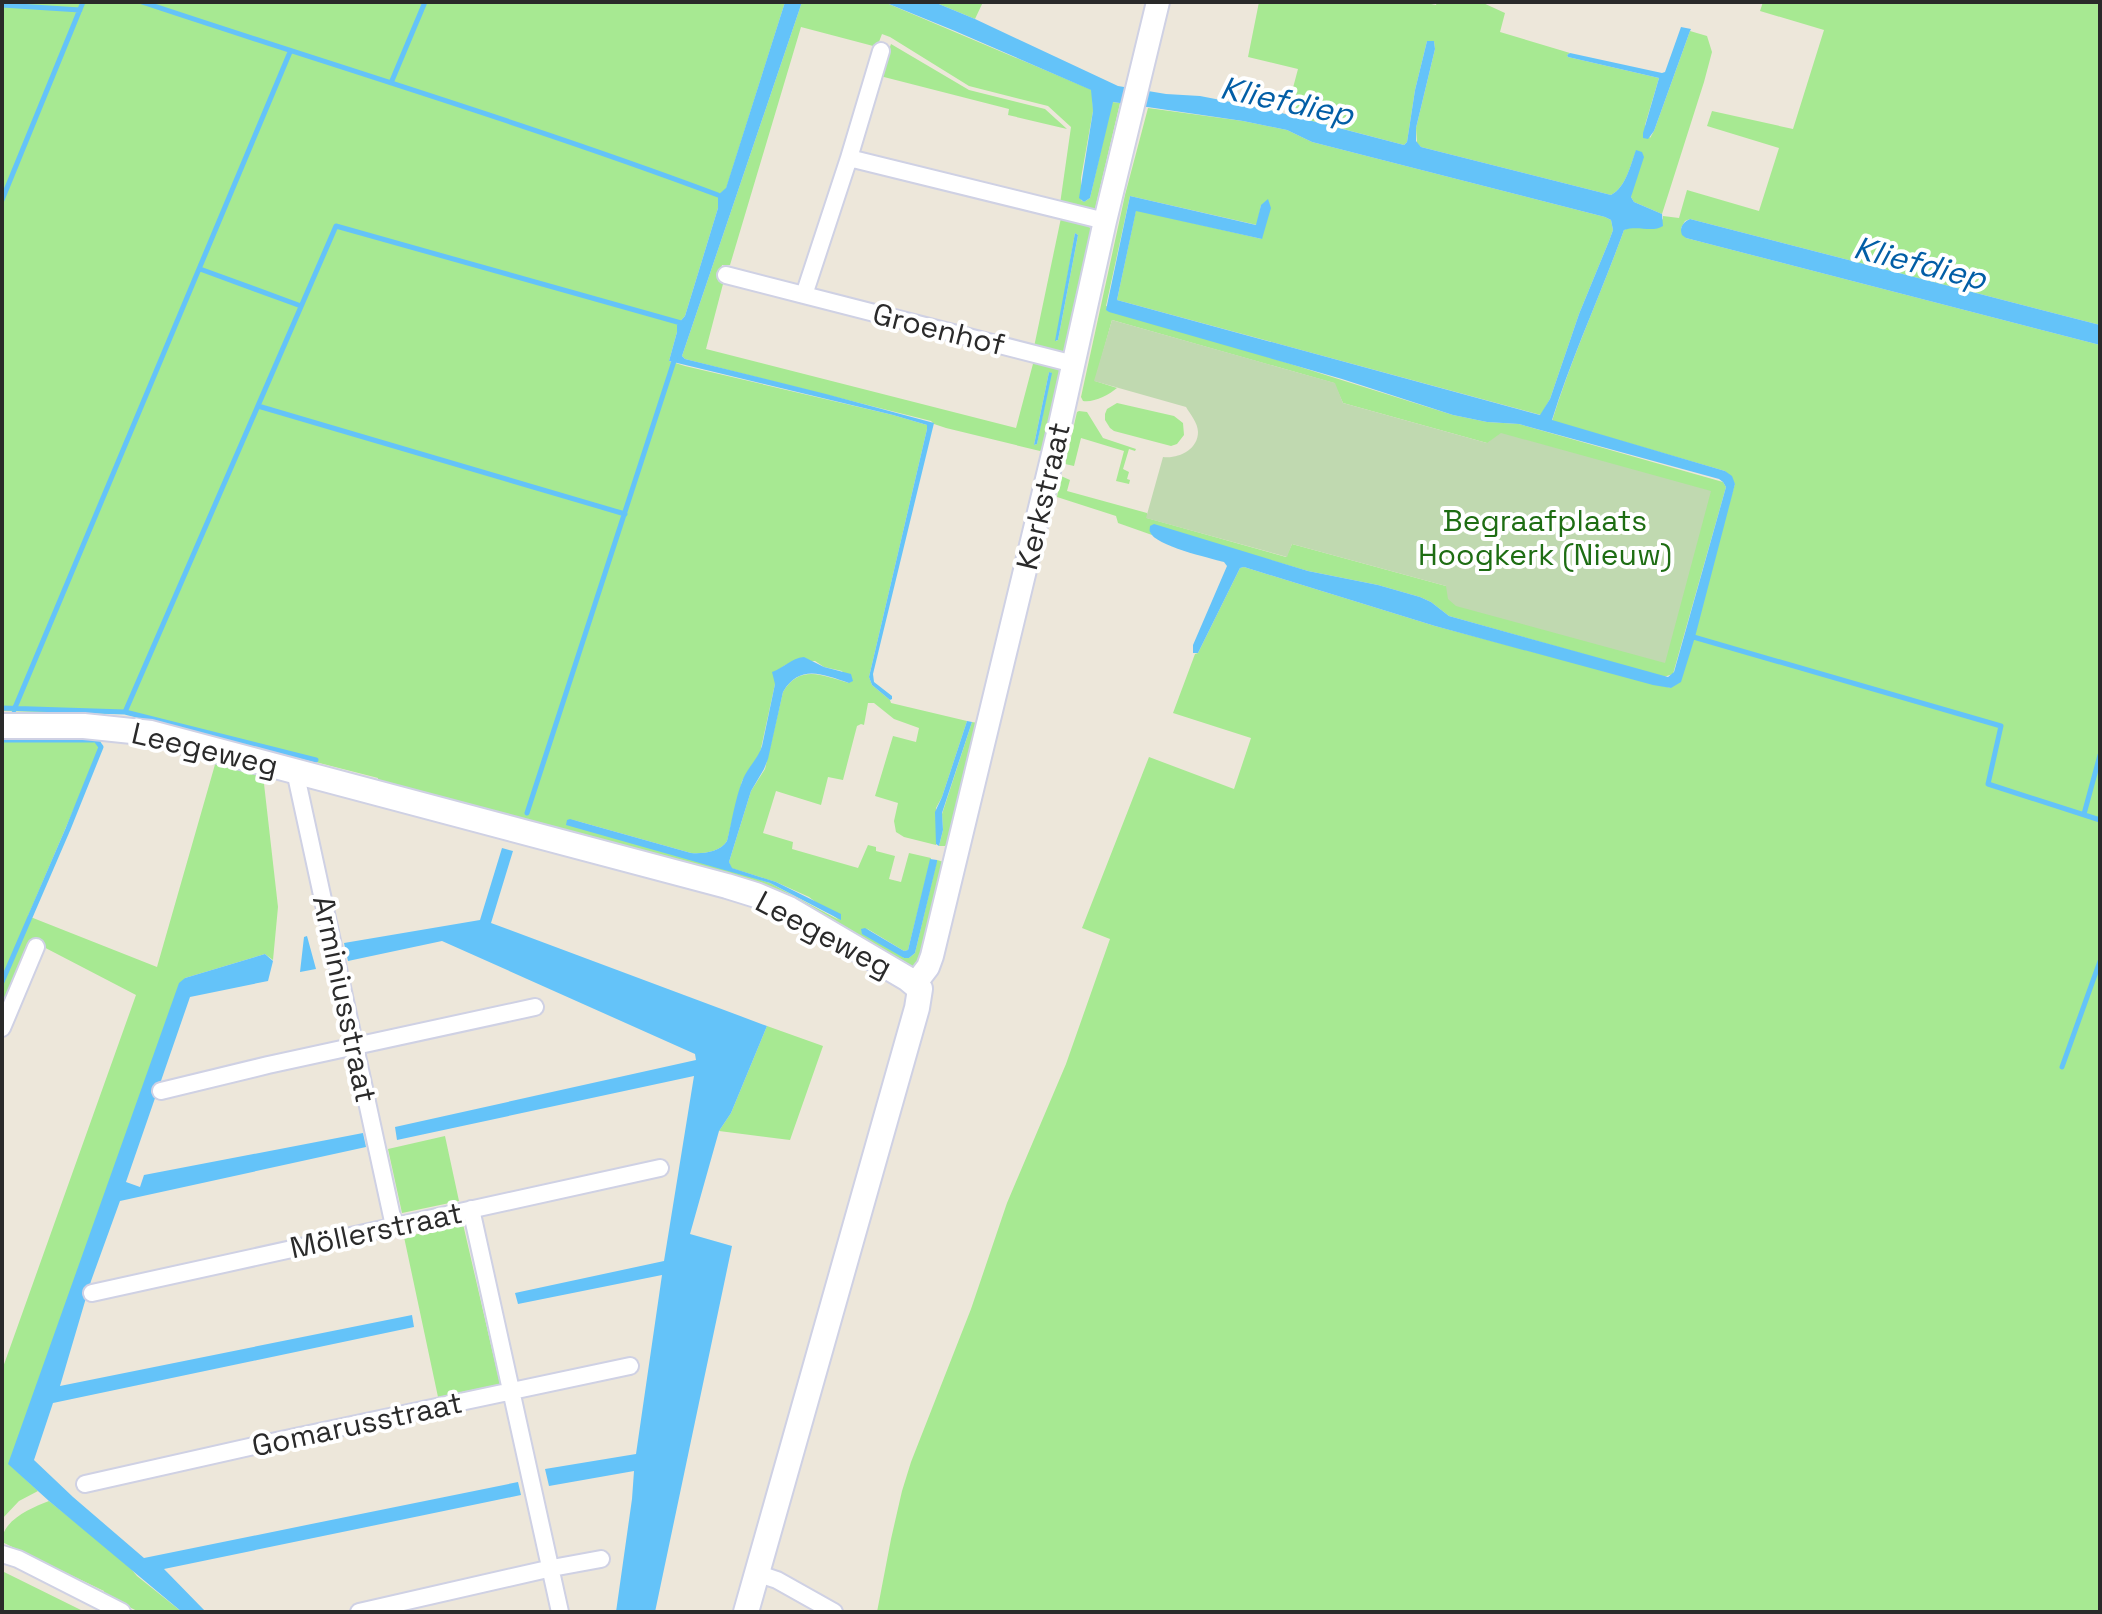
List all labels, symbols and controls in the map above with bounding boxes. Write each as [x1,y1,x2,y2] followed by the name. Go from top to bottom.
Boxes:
[1217,67,1358,135] water label: Kliefdiep
[1850,227,1992,299] water label: Kliefdiep
[869,294,1009,364] street label: Groenhof
[1007,419,1079,573] street label: Kerkstraat
[1418,501,1672,574] park label: Begraafplaats Hoogkerk (Nieuw)
[128,713,282,785] street label: Leegeweg
[749,882,899,986] street label: Leegeweg
[304,892,386,1106] street label: Arminiusstraat
[286,1193,466,1267] street label: Möllerstraat
[248,1383,466,1465] street label: Gomarusstraat

